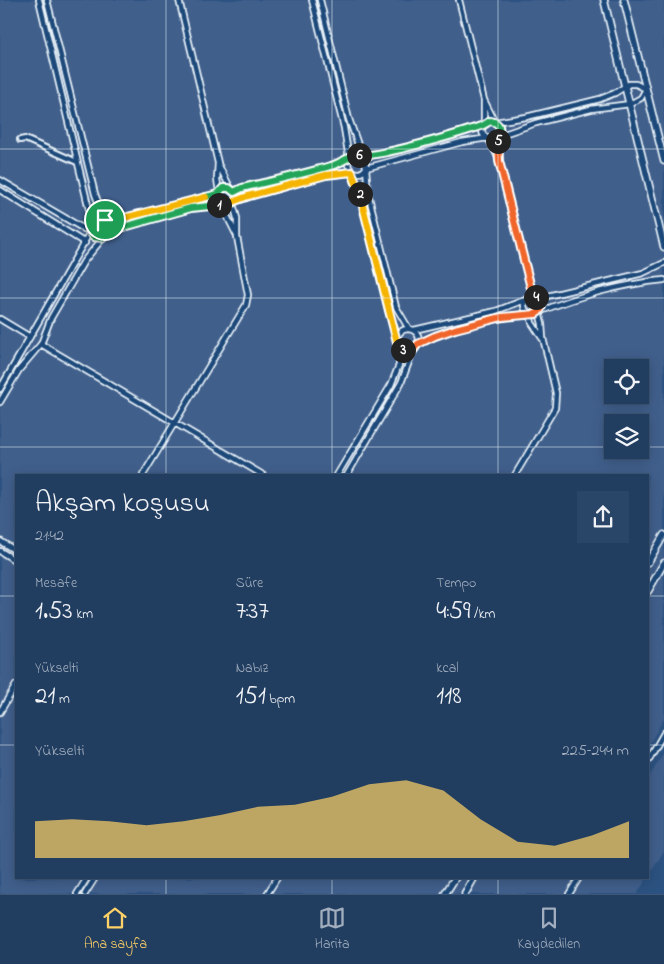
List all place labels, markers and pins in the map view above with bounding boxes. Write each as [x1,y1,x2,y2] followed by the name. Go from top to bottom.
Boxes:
[486,128,510,154] pin: 5
[346,142,372,168] pin: 6
[348,182,372,206] pin: 2
[206,192,232,218] pin: 1
[84,199,126,241] pin
[524,284,548,310] pin: 4
[390,338,416,362] pin: 3

